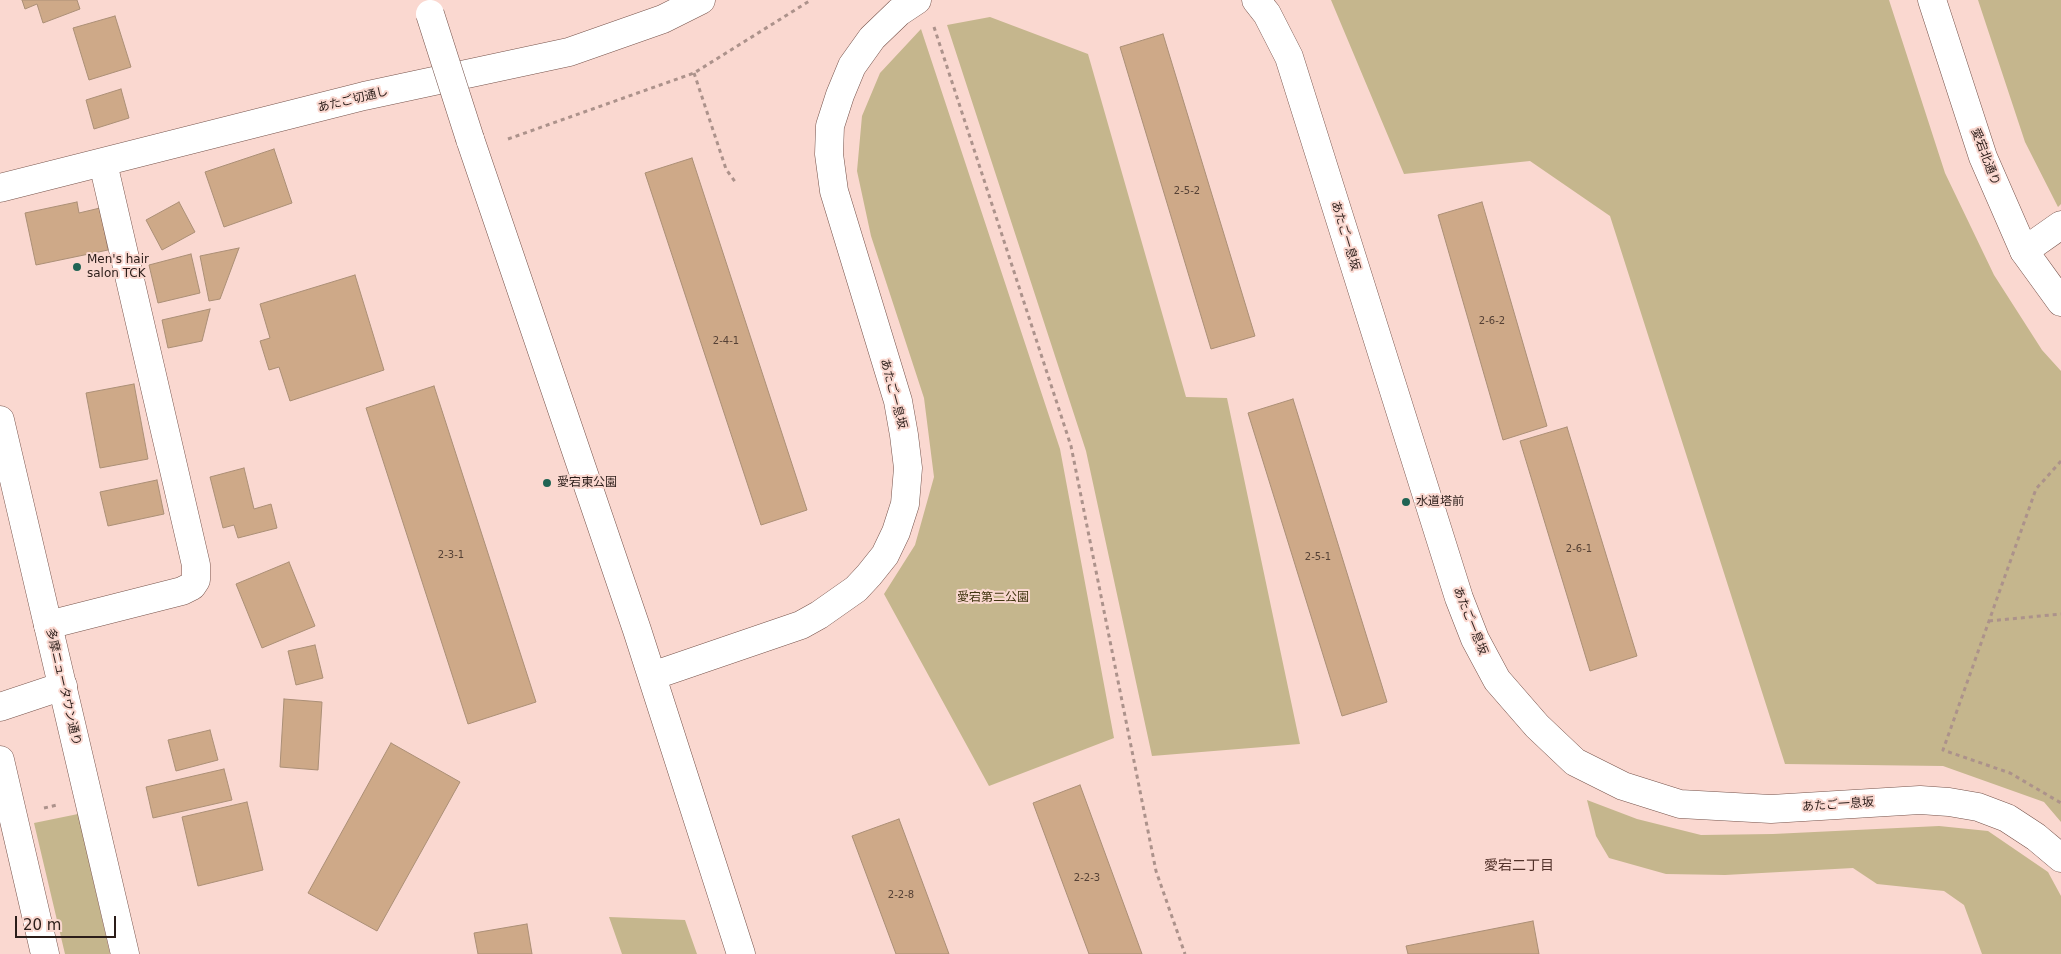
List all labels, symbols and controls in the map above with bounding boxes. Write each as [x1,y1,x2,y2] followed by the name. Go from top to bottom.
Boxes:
[316,84,390,116] street label: あたご切通し
[1968,126,2002,188] street label: 愛宕北通り
[1174,185,1200,197] house number: 2-5-2
[1328,199,1362,273] street label: あたご一息坂
[87,253,149,281] place label: Men's hair salon TCK
[71,261,83,273] marker: Men's hair salon TCK
[1479,315,1505,327] house number: 2-6-2
[713,335,739,347] house number: 2-4-1
[877,357,909,431] street label: あたご一息坂
[557,476,617,490] place label: 愛宕東公園
[541,477,553,489] marker: 愛宕東公園
[1416,495,1464,509] place label: 水道塔前
[1400,496,1412,508] marker: 水道塔前
[1566,543,1592,555] house number: 2-6-1
[438,549,464,561] house number: 2-3-1
[1305,551,1331,563] house number: 2-5-1
[1450,585,1490,657] street label: あたご一息坂
[957,591,1029,605] park label: 愛宕第二公園
[42,627,84,747] street label: 多摩ニュータウン通り
[1802,795,1874,815] street label: あたご一息坂
[1484,858,1554,874] district label: 愛宕二丁目
[1074,872,1100,884] house number: 2-2-3
[888,889,914,901] house number: 2-2-8
[18,906,119,938] scale bar
[23,916,61,934] text: 20 m

